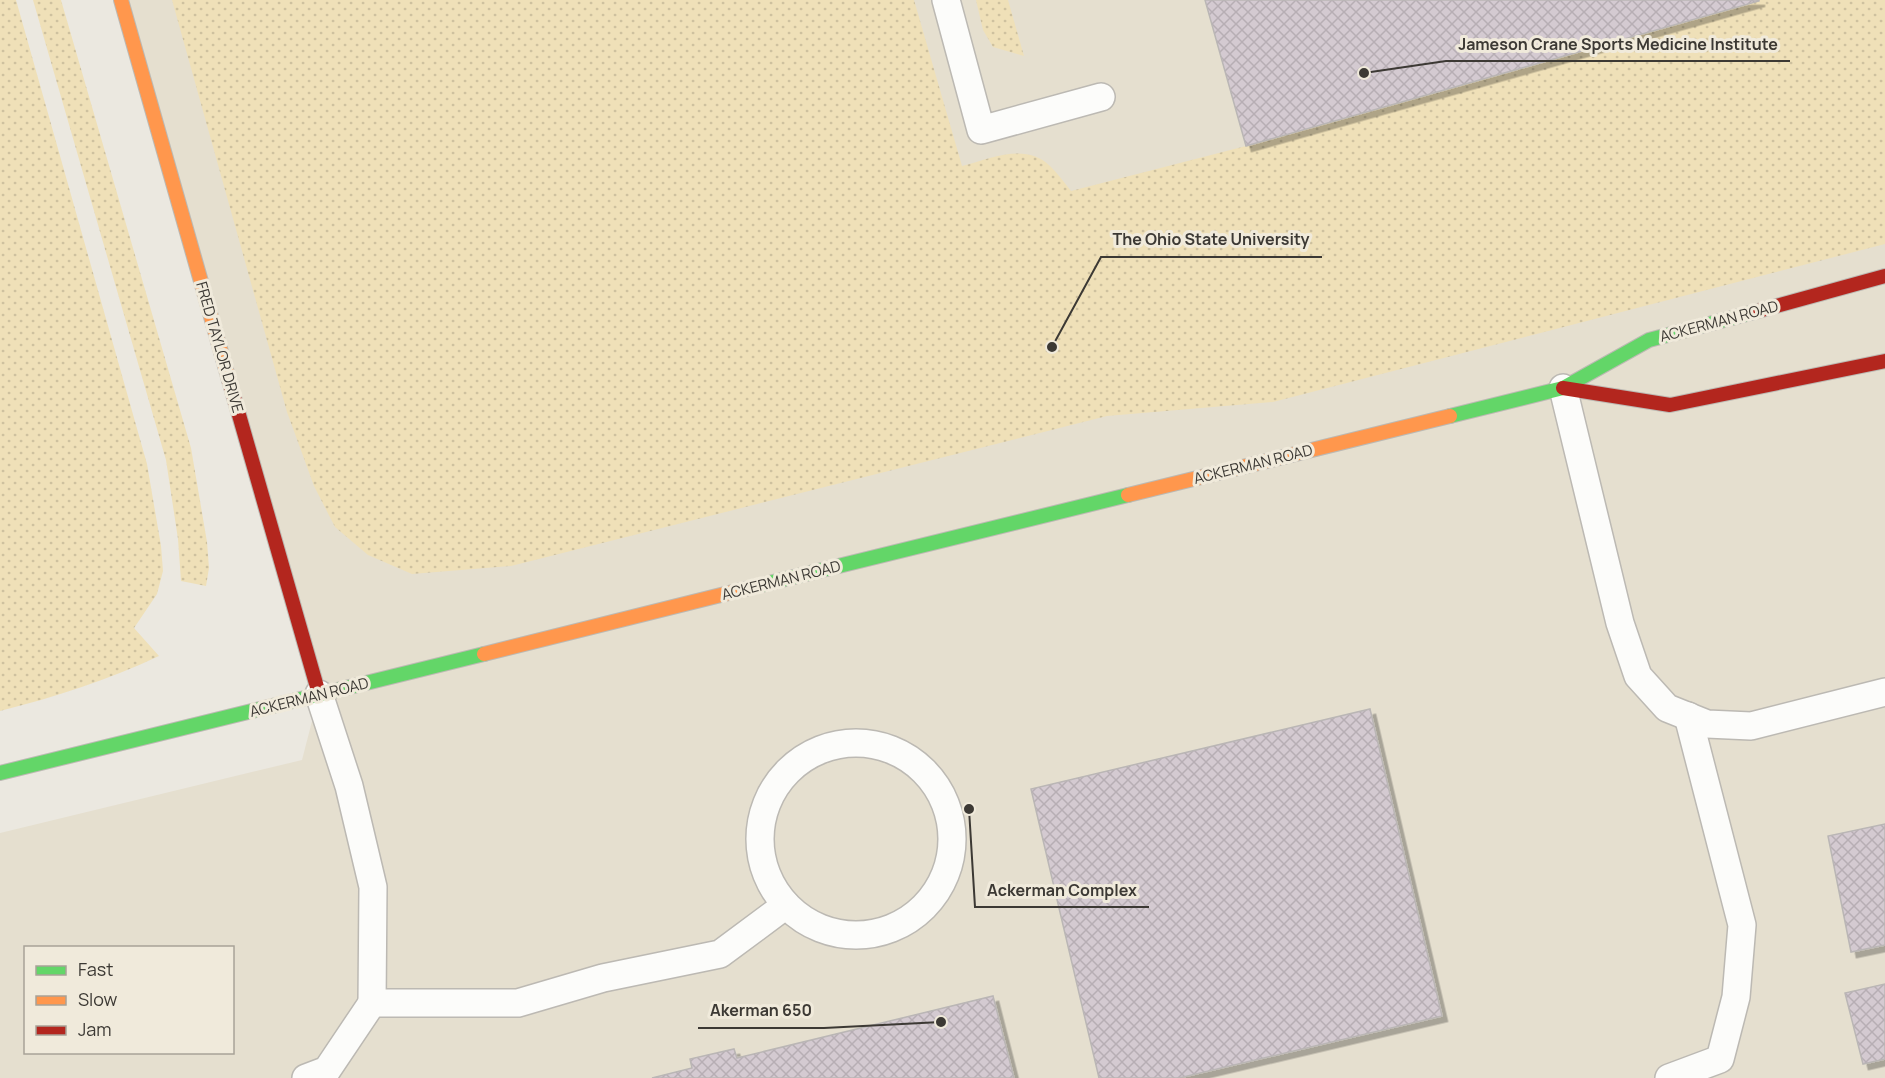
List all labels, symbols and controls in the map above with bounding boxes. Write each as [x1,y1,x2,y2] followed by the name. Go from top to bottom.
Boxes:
[1446,27,1790,61] callout: Jameson Crane Sports Medicine Institute
[1458,33,1778,55] text: Jameson Crane Sports Medicine Institute
[1101,223,1322,257] callout: The Ohio State University
[1112,228,1310,250] text: The Ohio State University
[191,279,249,415] street label: FRED TAYLOR DRIVE
[1657,295,1781,347] street label: ACKERMAN ROAD
[1191,439,1315,489] street label: ACKERMAN ROAD
[719,555,843,605] street label: ACKERMAN ROAD
[247,672,371,722] street label: ACKERMAN ROAD
[975,873,1149,907] callout: Ackerman Complex
[987,879,1137,901] text: Ackerman Complex
[24,946,234,1054] legend
[78,957,113,981] text: Fast
[78,987,118,1011] text: Slow
[698,994,824,1028] callout: Akerman 650
[710,999,812,1021] text: Akerman 650
[78,1017,112,1041] text: Jam

